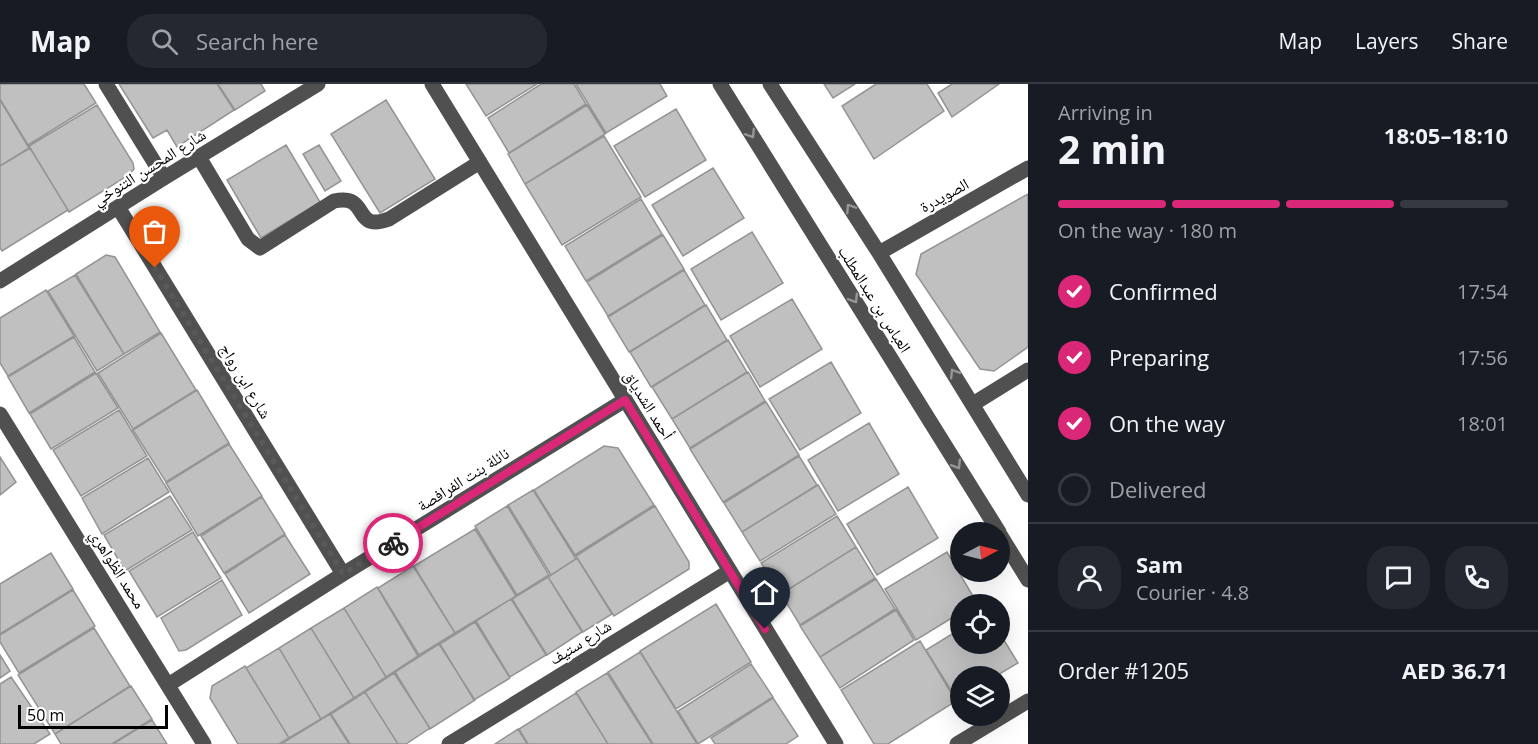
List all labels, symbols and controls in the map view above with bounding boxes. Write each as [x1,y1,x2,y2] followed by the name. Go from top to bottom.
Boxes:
[127,14,547,68] search box
[30,22,91,60] text: Map
[148,25,181,58] icon: search
[196,26,319,56] text: Search here
[1279,27,1322,55] text: Map
[1355,27,1419,55] text: Layers
[1452,27,1508,55] text: Share
[1058,99,1153,126] text: Arriving in
[1384,120,1508,150] text: 18:05–18:10
[1058,122,1166,175] text: 2 min
[88,123,211,212] street label: شارع المحسن التنوخي
[744,128,756,138] one-way arrow
[916,173,972,217] street label: الصويدرة
[845,204,857,214] one-way arrow
[129,206,180,268] pin
[138,215,171,248] icon: bag
[1058,217,1237,244] text: On the way · 180 m
[833,241,917,357] street label: العباس بن عبدالمطلب
[1058,275,1091,308] icon: check
[1109,276,1218,306] text: Confirmed
[1457,278,1508,305] text: 17:54
[847,293,859,303] one-way arrow
[215,339,277,423] street label: شارع ابن رواج
[1058,341,1091,374] icon: check
[1109,342,1209,372] text: Preparing
[1457,344,1508,371] text: 17:56
[619,366,679,444] street label: أحمد الشدياق
[949,369,961,379] one-way arrow
[1058,407,1091,440] icon: check
[1109,408,1225,438] text: On the way
[1457,410,1508,437] text: 18:01
[413,442,513,516] street label: نائلة بنت الفرافصة
[950,458,961,469] one-way arrow
[1109,474,1207,504] text: Delivered
[363,513,423,573] courier
[950,522,1010,582] north arrow
[950,522,1010,726] map controls
[83,525,151,614] street label: محمد الظواهري
[377,527,410,560] icon: bike
[1058,546,1121,609] button: person
[1367,546,1430,609] button: chat
[1445,546,1508,609] button: phone
[1136,549,1183,579] text: Sam
[739,567,790,629] pin
[748,576,781,609] icon: home
[1136,579,1249,606] text: Courier · 4.8
[950,594,1010,654] button: locate
[545,614,615,670] street label: شارع ستيف
[1058,655,1189,685] text: Order #1205
[1402,655,1508,685] text: AED 36.71
[950,666,1010,726] button: layers
[18,702,168,730] scale bar
[27,704,64,726] text: 50 m

